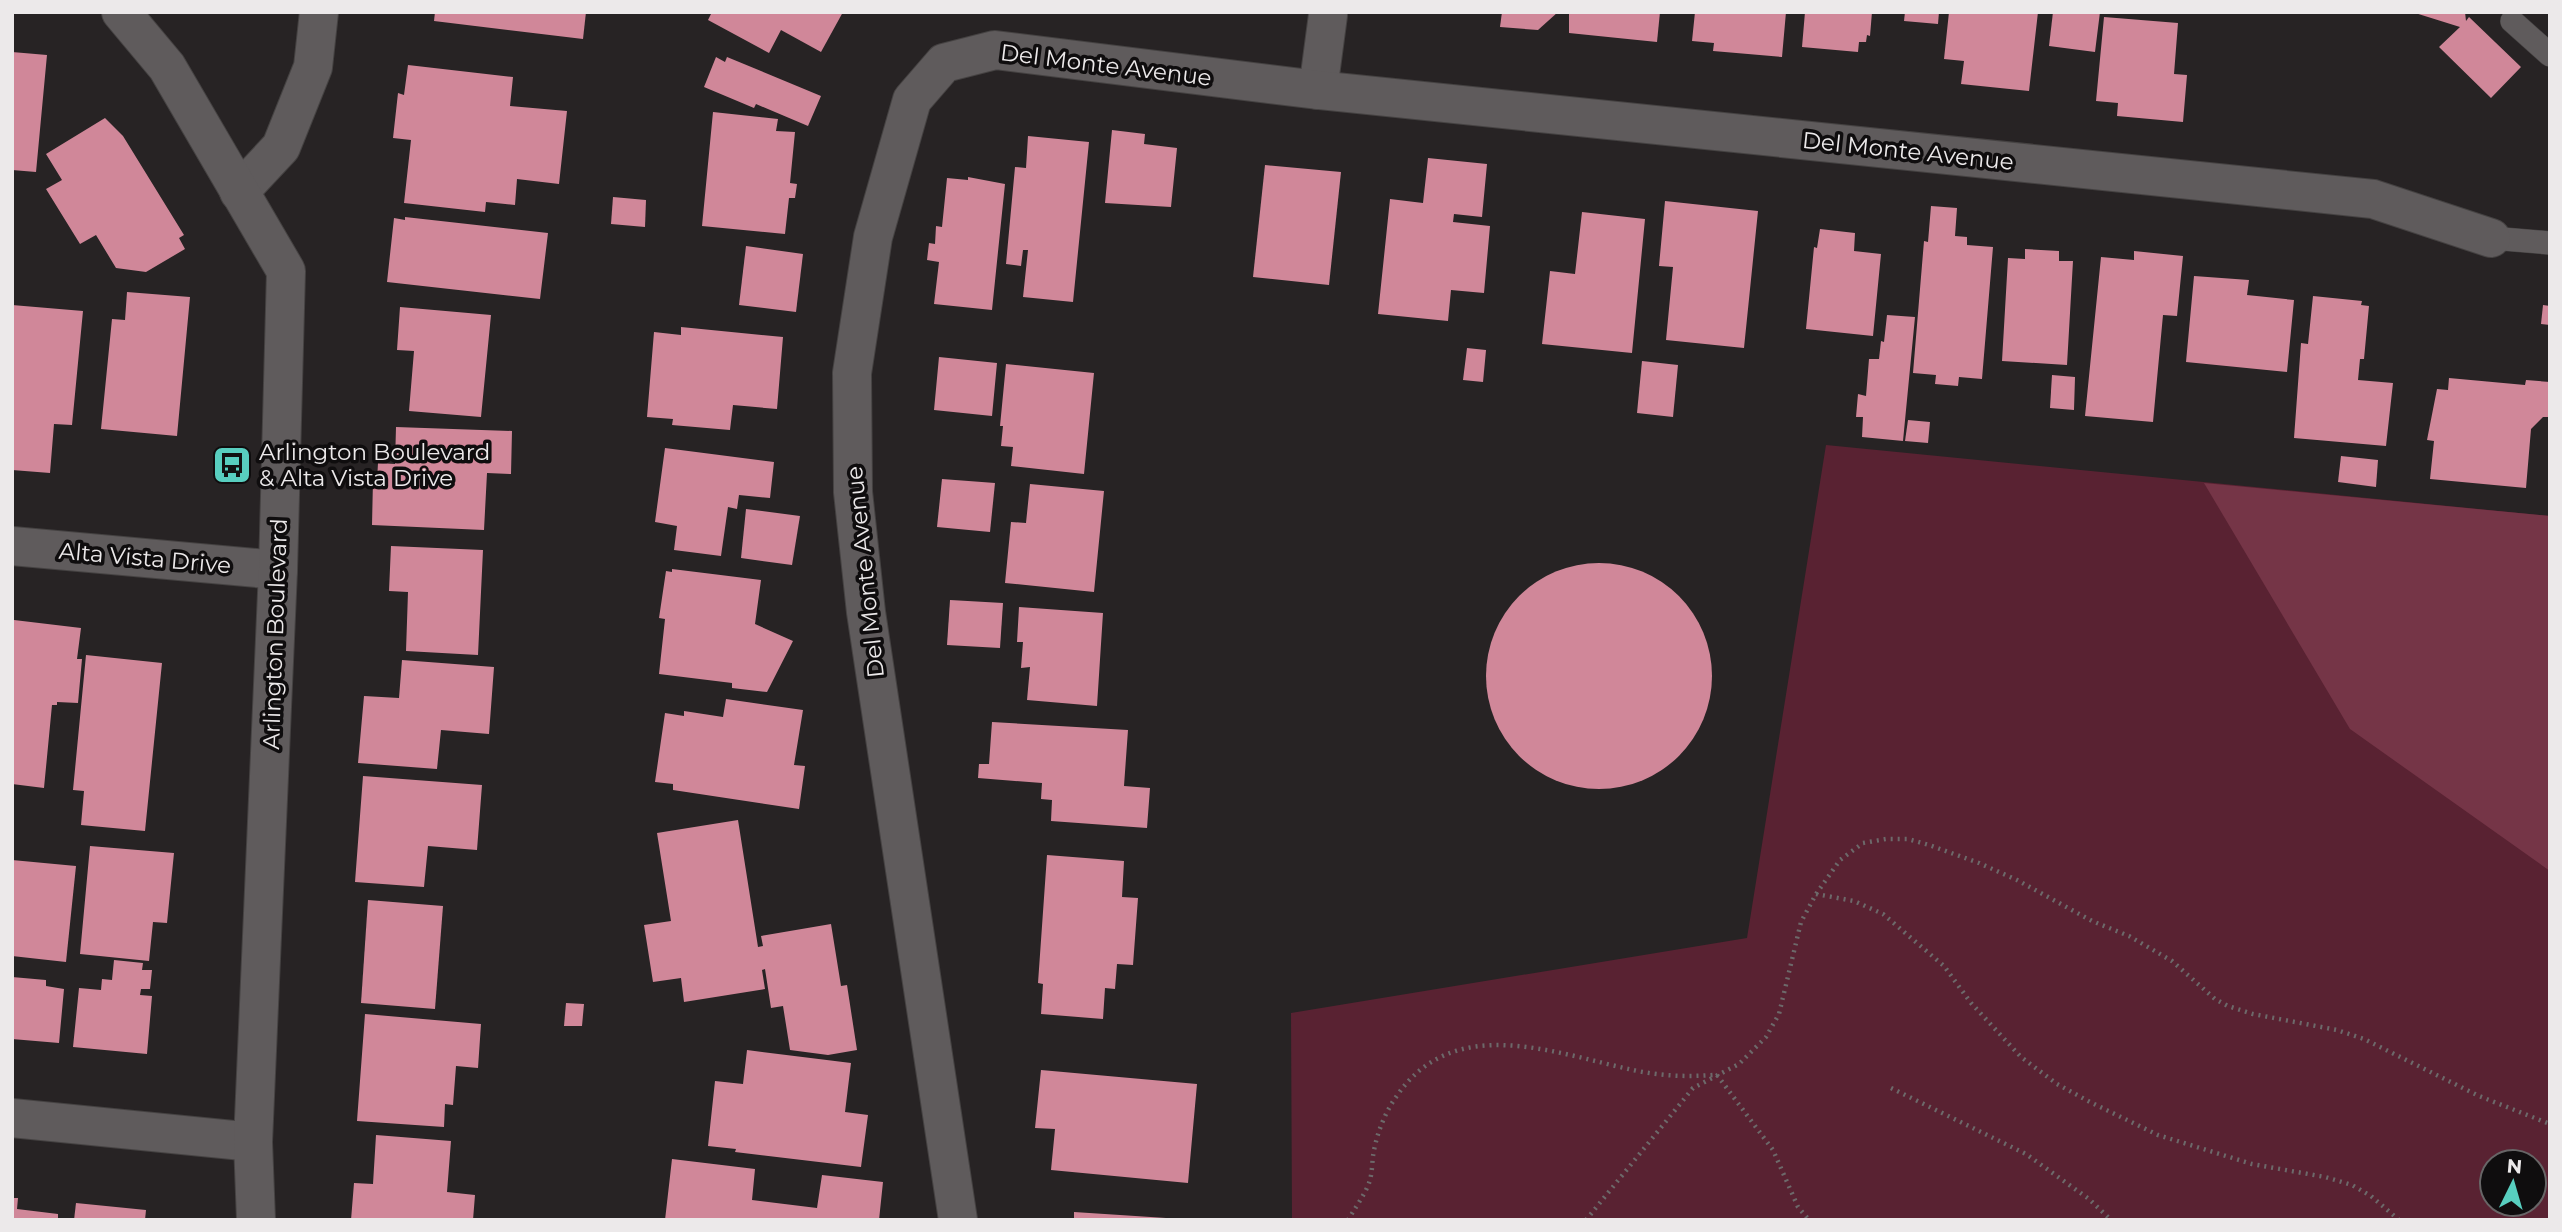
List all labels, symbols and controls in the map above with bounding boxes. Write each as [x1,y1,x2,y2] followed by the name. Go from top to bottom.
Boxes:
[999,38,1213,92] street label: Del Monte Avenue
[1801,126,2015,176] street label: Del Monte Avenue
[259,438,490,492] place label: Arlington Boulevard & Alta Vista Drive
[211,444,253,486] bus stop icon: Arlington Boulevard & Alta Vista Drive
[840,465,890,679] street label: Del Monte Avenue
[257,518,293,750] street label: Arlington Boulevard
[58,537,232,579] street label: Alta Vista Drive
[2478,1148,2548,1218] north arrow
[2506,1154,2523,1179] text: N

